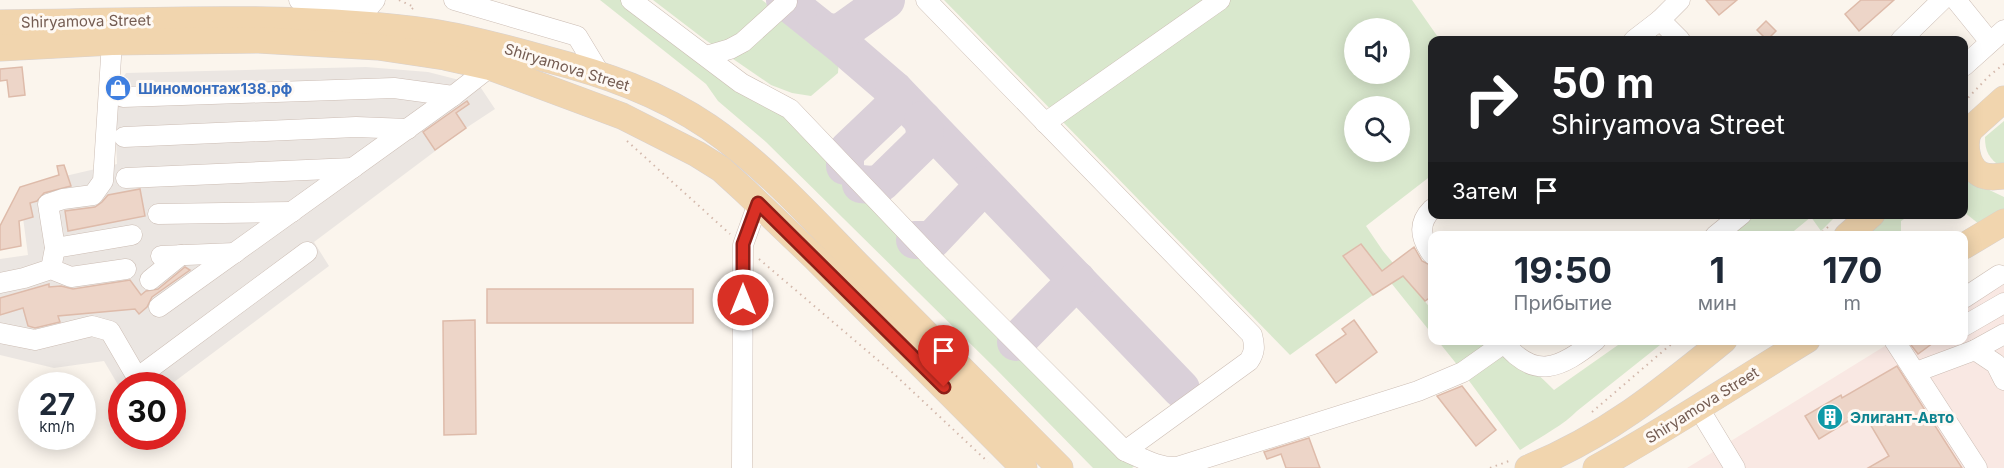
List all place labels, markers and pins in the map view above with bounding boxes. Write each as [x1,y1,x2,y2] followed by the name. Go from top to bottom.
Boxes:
[103,73,133,103] shop icon: Шиномонтаж138.рф
[138,79,293,98] place label: Шиномонтаж138.рф
[918,325,969,387] pin
[1815,402,1845,432] building icon: Элигант-Авто
[1850,408,1954,427] place label: Элигант-Авто

